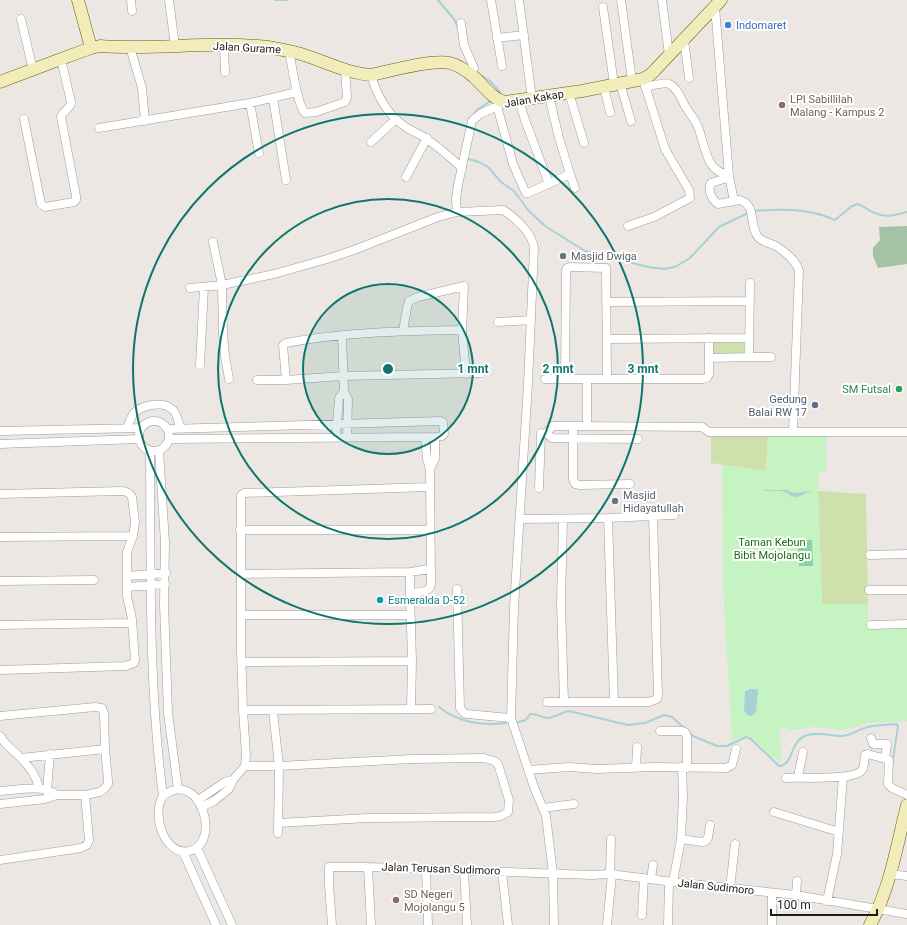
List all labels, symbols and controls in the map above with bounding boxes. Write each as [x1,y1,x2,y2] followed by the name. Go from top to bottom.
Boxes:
[736,19,787,32] place label: Indomaret
[723,20,733,30] marker: Indomaret
[213,40,281,56] street label: Jalan Gurame
[503,87,565,111] street label: Jalan Kakap
[790,93,884,119] place label: LPI Sabillilah Malang - Kampus 2
[777,100,787,110] marker: LPI Sabillilah Malang - Kampus 2
[571,250,637,263] place label: Masjid Dwiga
[558,251,568,261] marker: Masjid Dwiga
[381,362,395,376] centre of rings
[457,362,489,376] text: 1 mnt
[542,362,574,376] text: 2 mnt
[627,362,659,376] text: 3 mnt
[842,383,891,396] place label: SM Futsal
[894,384,904,394] marker: SM Futsal
[748,393,807,419] place label: Gedung Balai RW 17
[810,400,820,410] marker: Gedung Balai RW 17
[623,489,684,515] place label: Masjid Hidayatullah
[610,496,620,506] marker: Masjid Hidayatullah
[734,536,810,562] park label: Taman Kebun Bibit Mojolangu
[388,594,465,607] place label: Esmeralda D-52
[375,595,385,605] marker: Esmeralda D-52
[381,860,501,878] street label: Jalan Terusan Sudimoro
[677,877,755,897] street label: Jalan Sudimoro
[404,888,465,914] place label: SD Negeri Mojolangu 5
[771,891,877,917] scale bar
[391,895,401,905] marker: SD Negeri Mojolangu 5
[777,898,811,912] text: 100 m

